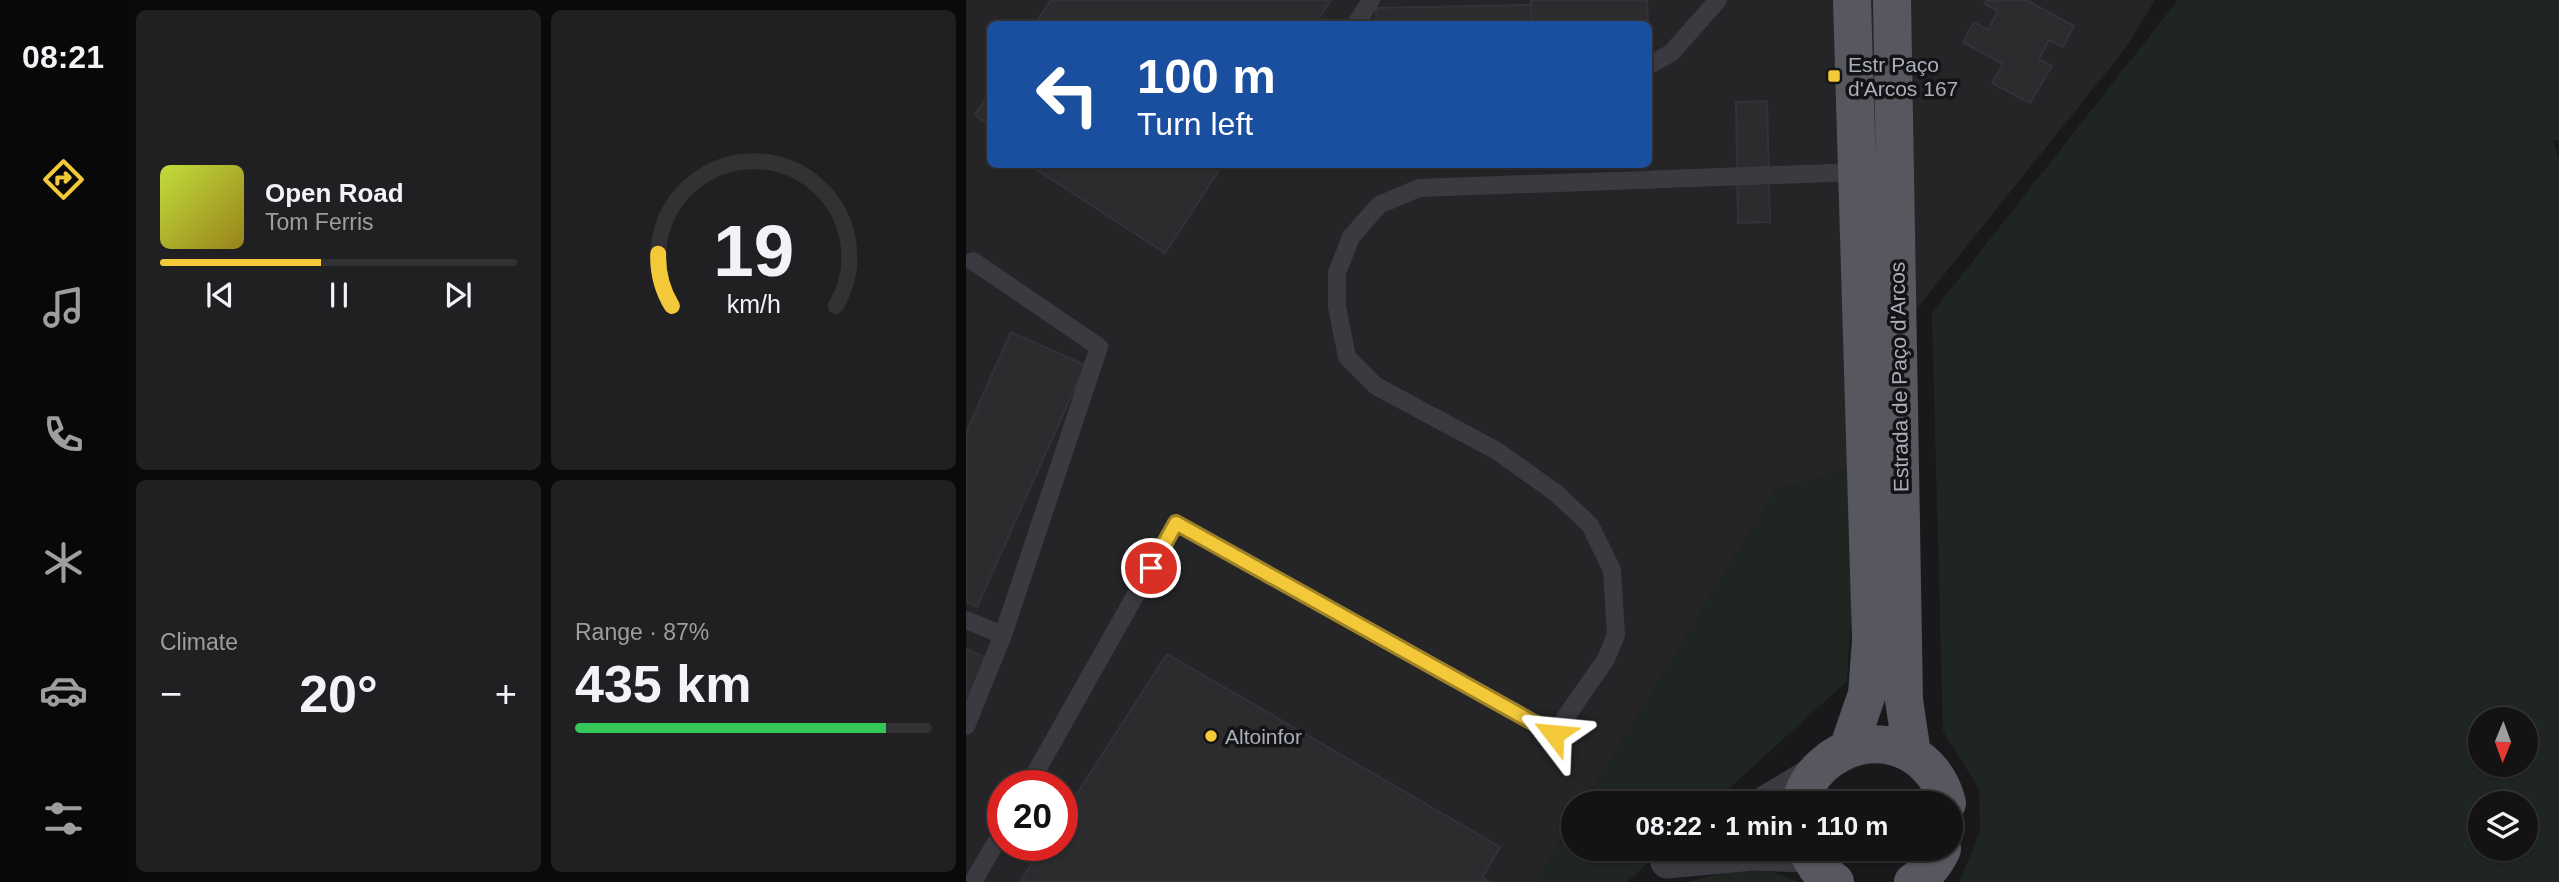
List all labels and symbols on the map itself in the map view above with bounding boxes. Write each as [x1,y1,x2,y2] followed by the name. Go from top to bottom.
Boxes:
[1848,53,1958,100] place label: Estr Paço d'Arcos 167
[1826,68,1842,84] marker: Estr Paço d'Arcos 167
[1885,262,1913,492] street label: Estrada de Paço d'Arcos
[1121,538,1181,598] pin
[1517,697,1591,771] position arrow
[2468,707,2538,777] north arrow
[1225,725,1302,748] place label: Altoinfor
[1203,728,1219,744] marker: Altoinfor
[987,770,1078,861] speed limit sign: 20

